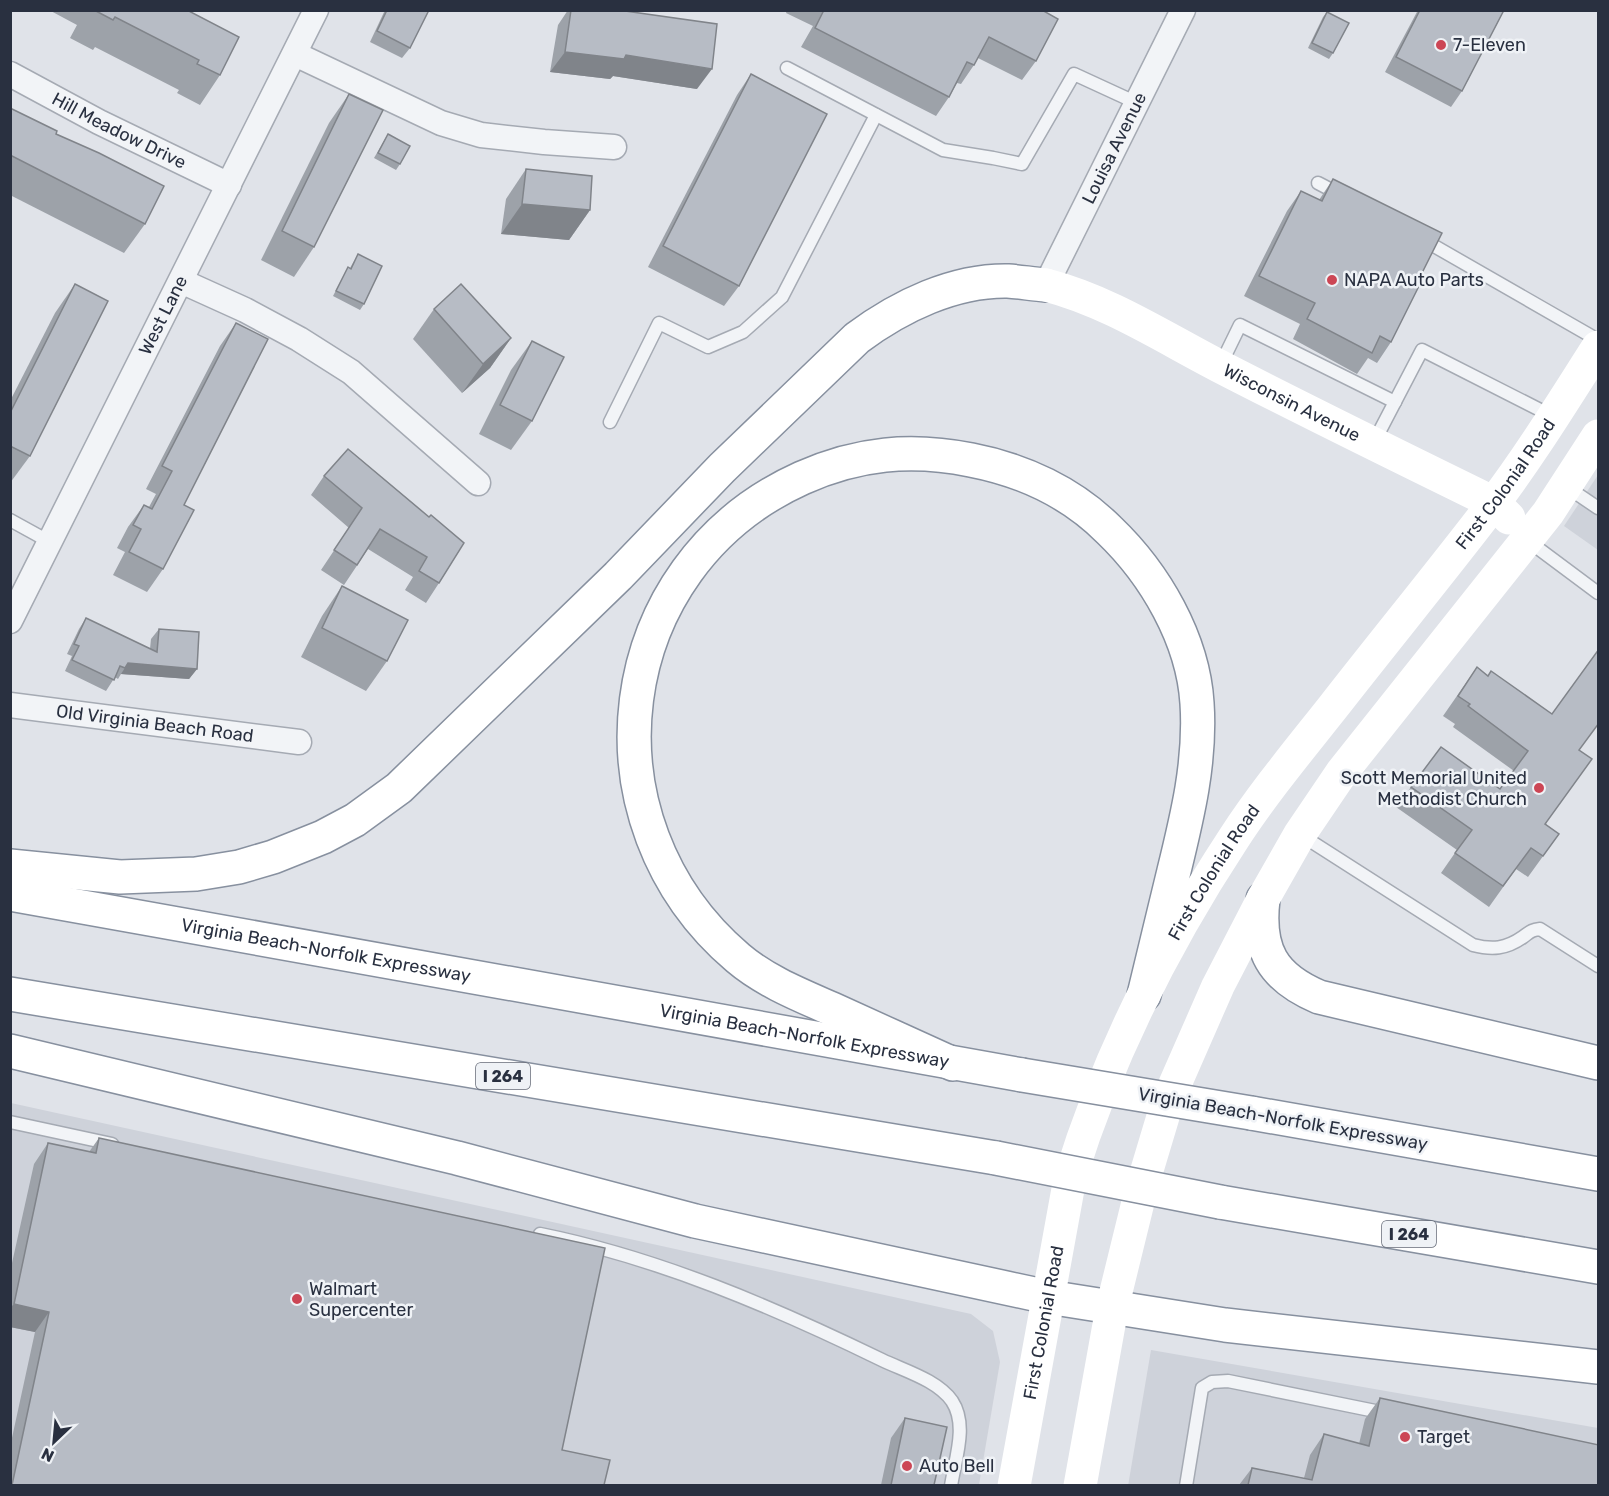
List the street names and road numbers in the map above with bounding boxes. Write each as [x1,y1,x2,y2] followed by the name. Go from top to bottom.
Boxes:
[48,88,190,174] street label: Hill Meadow Drive
[1077,89,1151,207] street label: Louisa Avenue
[134,272,192,359] street label: West Lane
[1219,359,1364,447] street label: Wisconsin Avenue
[1451,415,1560,554] street label: First Colonial Road
[55,700,255,747] street label: Old Virginia Beach Road
[1163,800,1265,944] street label: First Colonial Road
[179,914,473,987] street label: Virginia Beach-Norfolk Expressway
[658,999,951,1073] street label: Virginia Beach-Norfolk Expressway
[476,1063,530,1089] road number: I 264
[1136,1083,1430,1155] street label: Virginia Beach-Norfolk Expressway
[1382,1221,1436,1247] road number: I 264
[1019,1244,1068,1401] street label: First Colonial Road

